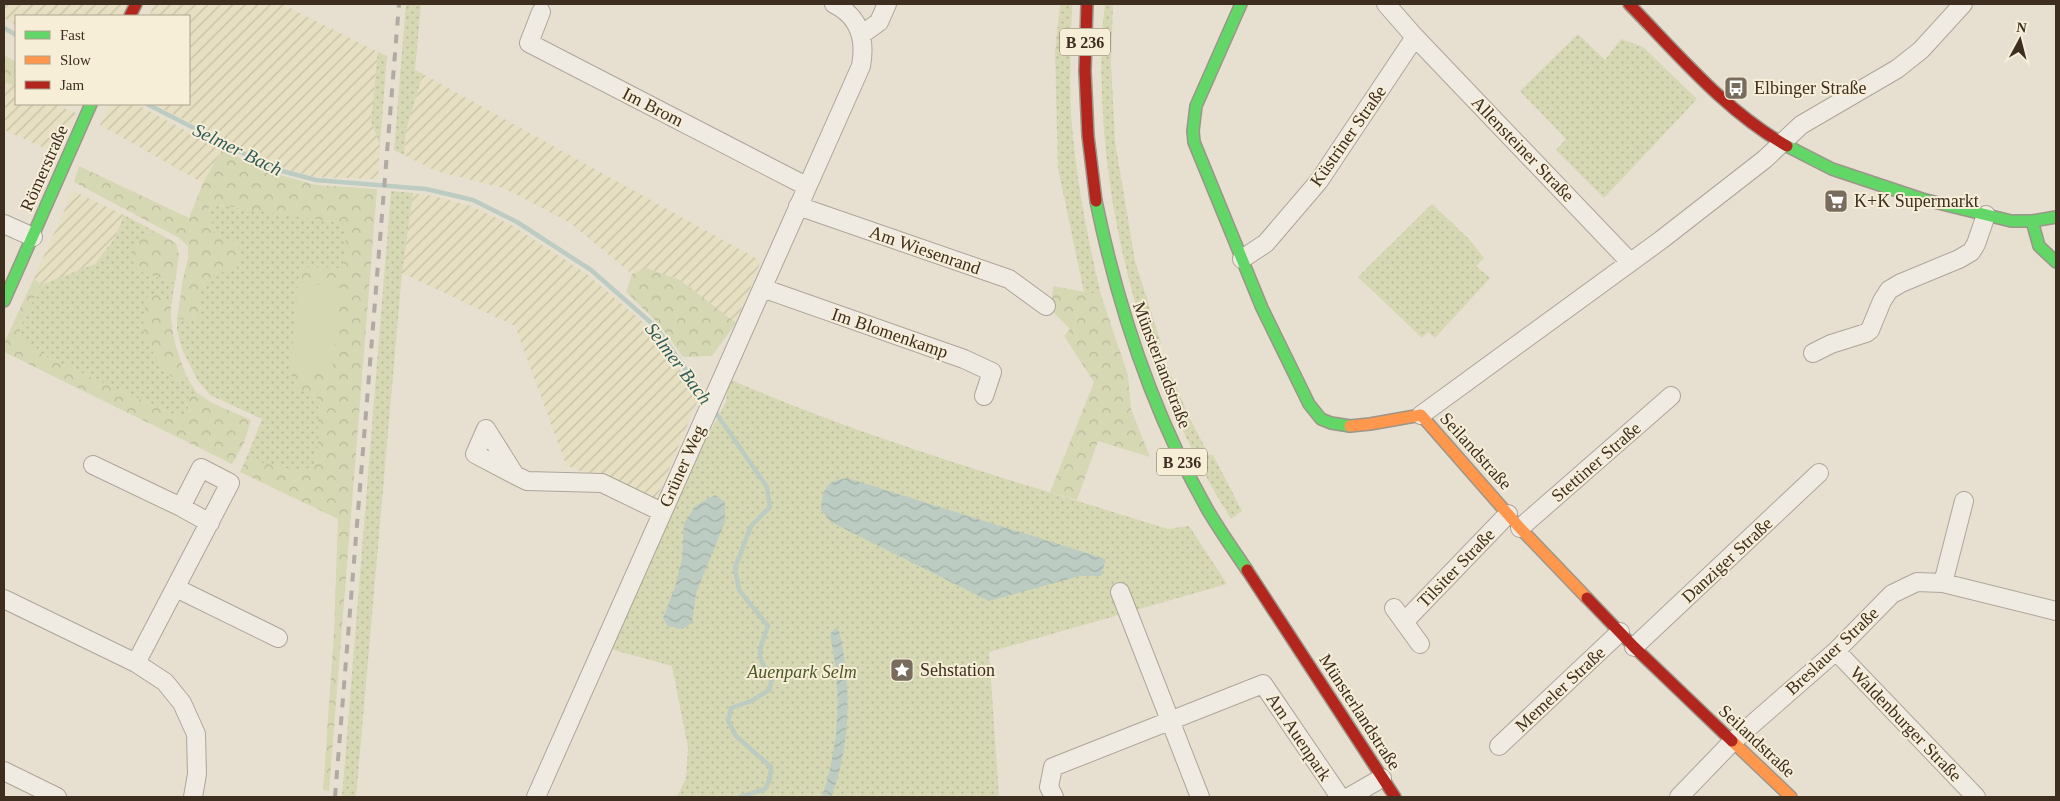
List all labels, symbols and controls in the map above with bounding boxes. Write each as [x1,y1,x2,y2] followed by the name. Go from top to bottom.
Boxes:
[15,15,190,105] legend
[1995,15,2045,65] north arrow
[2016,20,2027,36] text: N
[60,27,86,43] text: Fast
[1060,28,1110,56] road number: B 236
[60,52,91,68] text: Slow
[1723,75,1749,101] bus stop icon: Elbinger Straße
[60,77,84,93] text: Jam
[1754,78,1866,98] place label: Elbinger Straße
[1306,82,1390,190] street label: Küstriner Straße
[619,83,687,131] street label: Im Brom
[1468,92,1578,206] street label: Allensteiner Straße
[190,119,286,180] water label: Selmer Bach
[16,122,72,214] street label: Römerstraße
[1823,188,1849,214] supermarket icon: K+K Supermarkt
[1854,191,1979,211] place label: K+K Supermarkt
[867,222,983,278] street label: Am Wiesenrand
[1129,299,1195,431] street label: Münsterlandstraße
[829,304,951,362] street label: Im Blomenkamp
[641,318,716,408] water label: Selmer Bach
[1436,408,1516,494] street label: Seilandstraße
[1547,418,1645,506] street label: Stettiner Straße
[655,422,709,510] street label: Grüner Weg
[1157,448,1207,476] road number: B 236
[1678,513,1776,607] street label: Danziger Straße
[1413,524,1499,612] street label: Tilsiter Straße
[1781,603,1883,699] street label: Breslauer Straße
[1511,642,1609,736] street label: Memeler Straße
[1315,650,1405,774] street label: Münsterlandstraße
[889,657,915,683] place icon: Sehstation
[920,660,995,680] place label: Sehstation
[746,662,857,682] park label: Auenpark Selm
[1846,663,1966,786] street label: Waldenburger Straße
[1262,689,1336,785] street label: Am Auenpark
[1715,701,1799,781] street label: Seilandstraße

